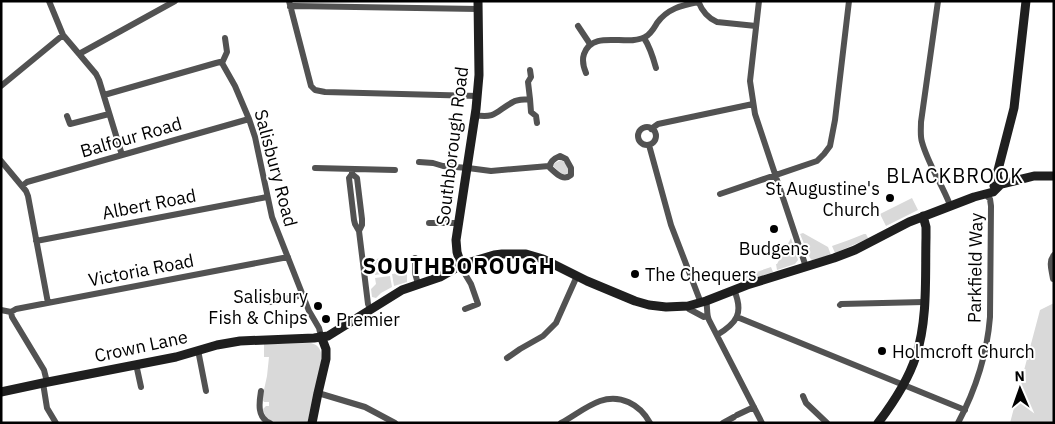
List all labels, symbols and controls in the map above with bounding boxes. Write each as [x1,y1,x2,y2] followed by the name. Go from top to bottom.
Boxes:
[431,65,473,227] street label: Southborough Road
[249,107,303,229] street label: Salisbury Road
[78,112,184,162] street label: Balfour Road
[886,162,1024,189] district label: BLACKBROOK
[765,177,880,221] place label: St Augustine's Church
[100,184,198,224] street label: Albert Road
[884,192,896,204] marker: St Augustine's Church
[963,213,987,323] street label: Parkfield Way
[768,223,780,235] marker: Budgens
[739,237,809,260] place label: Budgens
[86,248,196,292] street label: Victoria Road
[362,251,556,280] district label: SOUTHBOROUGH
[645,263,757,286] place label: The Chequers
[629,268,641,280] marker: The Chequers
[208,285,308,329] place label: Salisbury Fish & Chips
[312,300,324,312] marker: Salisbury Fish & Chips
[336,308,400,331] place label: Premier
[320,313,332,325] marker: Premier
[92,325,190,367] street label: Crown Lane
[892,340,1035,363] place label: Holmcroft Church
[876,345,888,357] marker: Holmcroft Church
[995,364,1045,414] north arrow
[1014,367,1025,385] text: N

